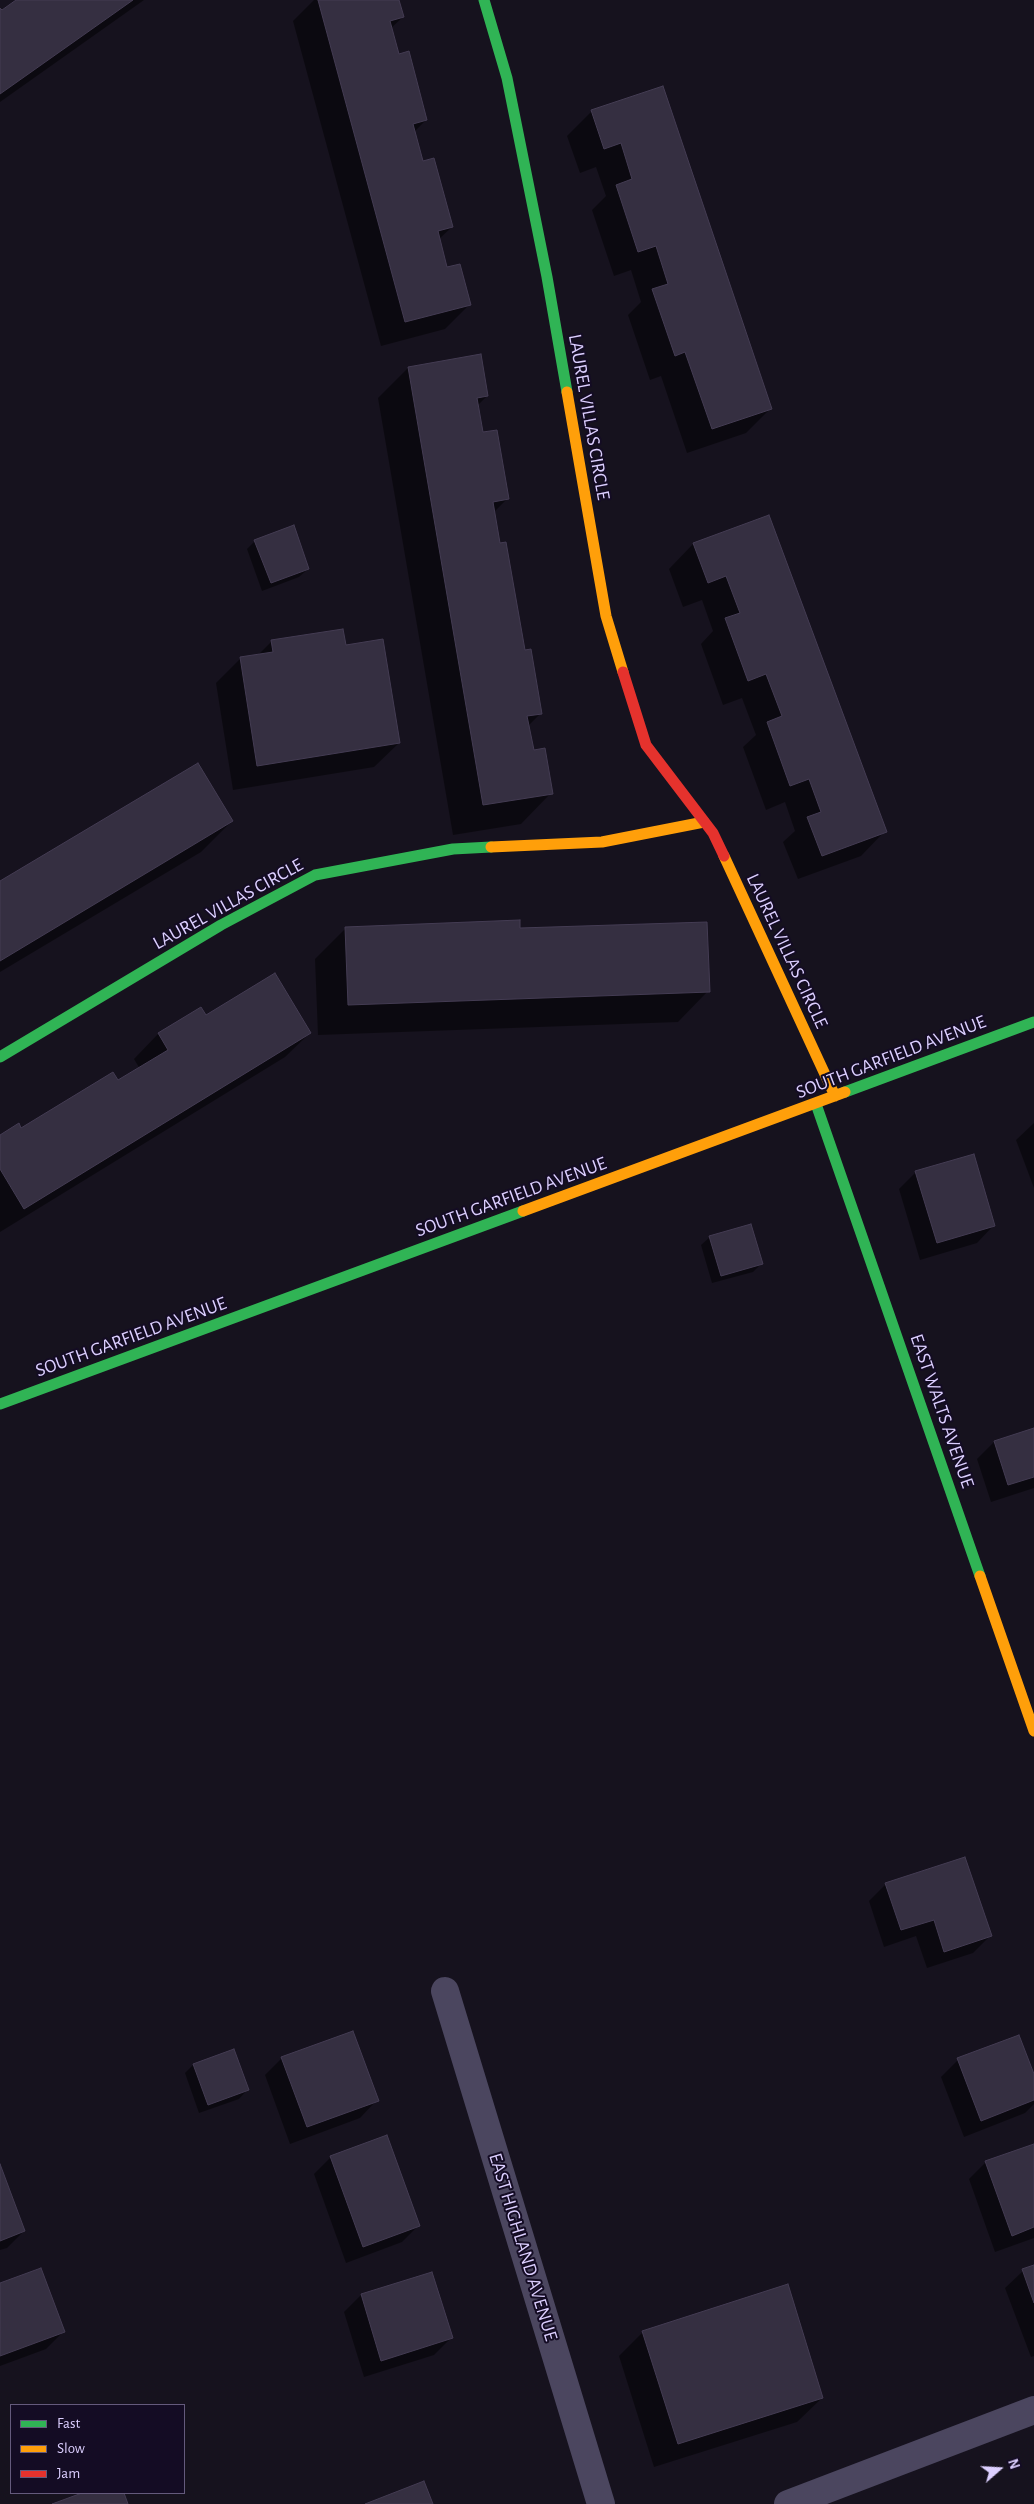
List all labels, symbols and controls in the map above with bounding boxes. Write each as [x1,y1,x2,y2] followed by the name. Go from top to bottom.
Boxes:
[563,332,615,502] street label: LAUREL VILLAS CIRCLE
[149,853,307,955] street label: LAUREL VILLAS CIRCLE
[741,870,833,1032] street label: LAUREL VILLAS CIRCLE
[793,1010,989,1104] street label: SOUTH GARFIELD AVENUE
[412,1152,610,1242] street label: SOUTH GARFIELD AVENUE
[32,1292,230,1382] street label: SOUTH GARFIELD AVENUE
[905,1331,979,1491] street label: EAST WALTS AVENUE
[484,2150,562,2344] street label: EAST HIGHLAND AVENUE
[10,2404,185,2494] legend
[57,2416,80,2431] text: Fast
[57,2441,85,2456] text: Slow
[974,2444,1024,2494] north arrow
[1005,2457,1021,2471] text: N
[57,2466,80,2481] text: Jam

